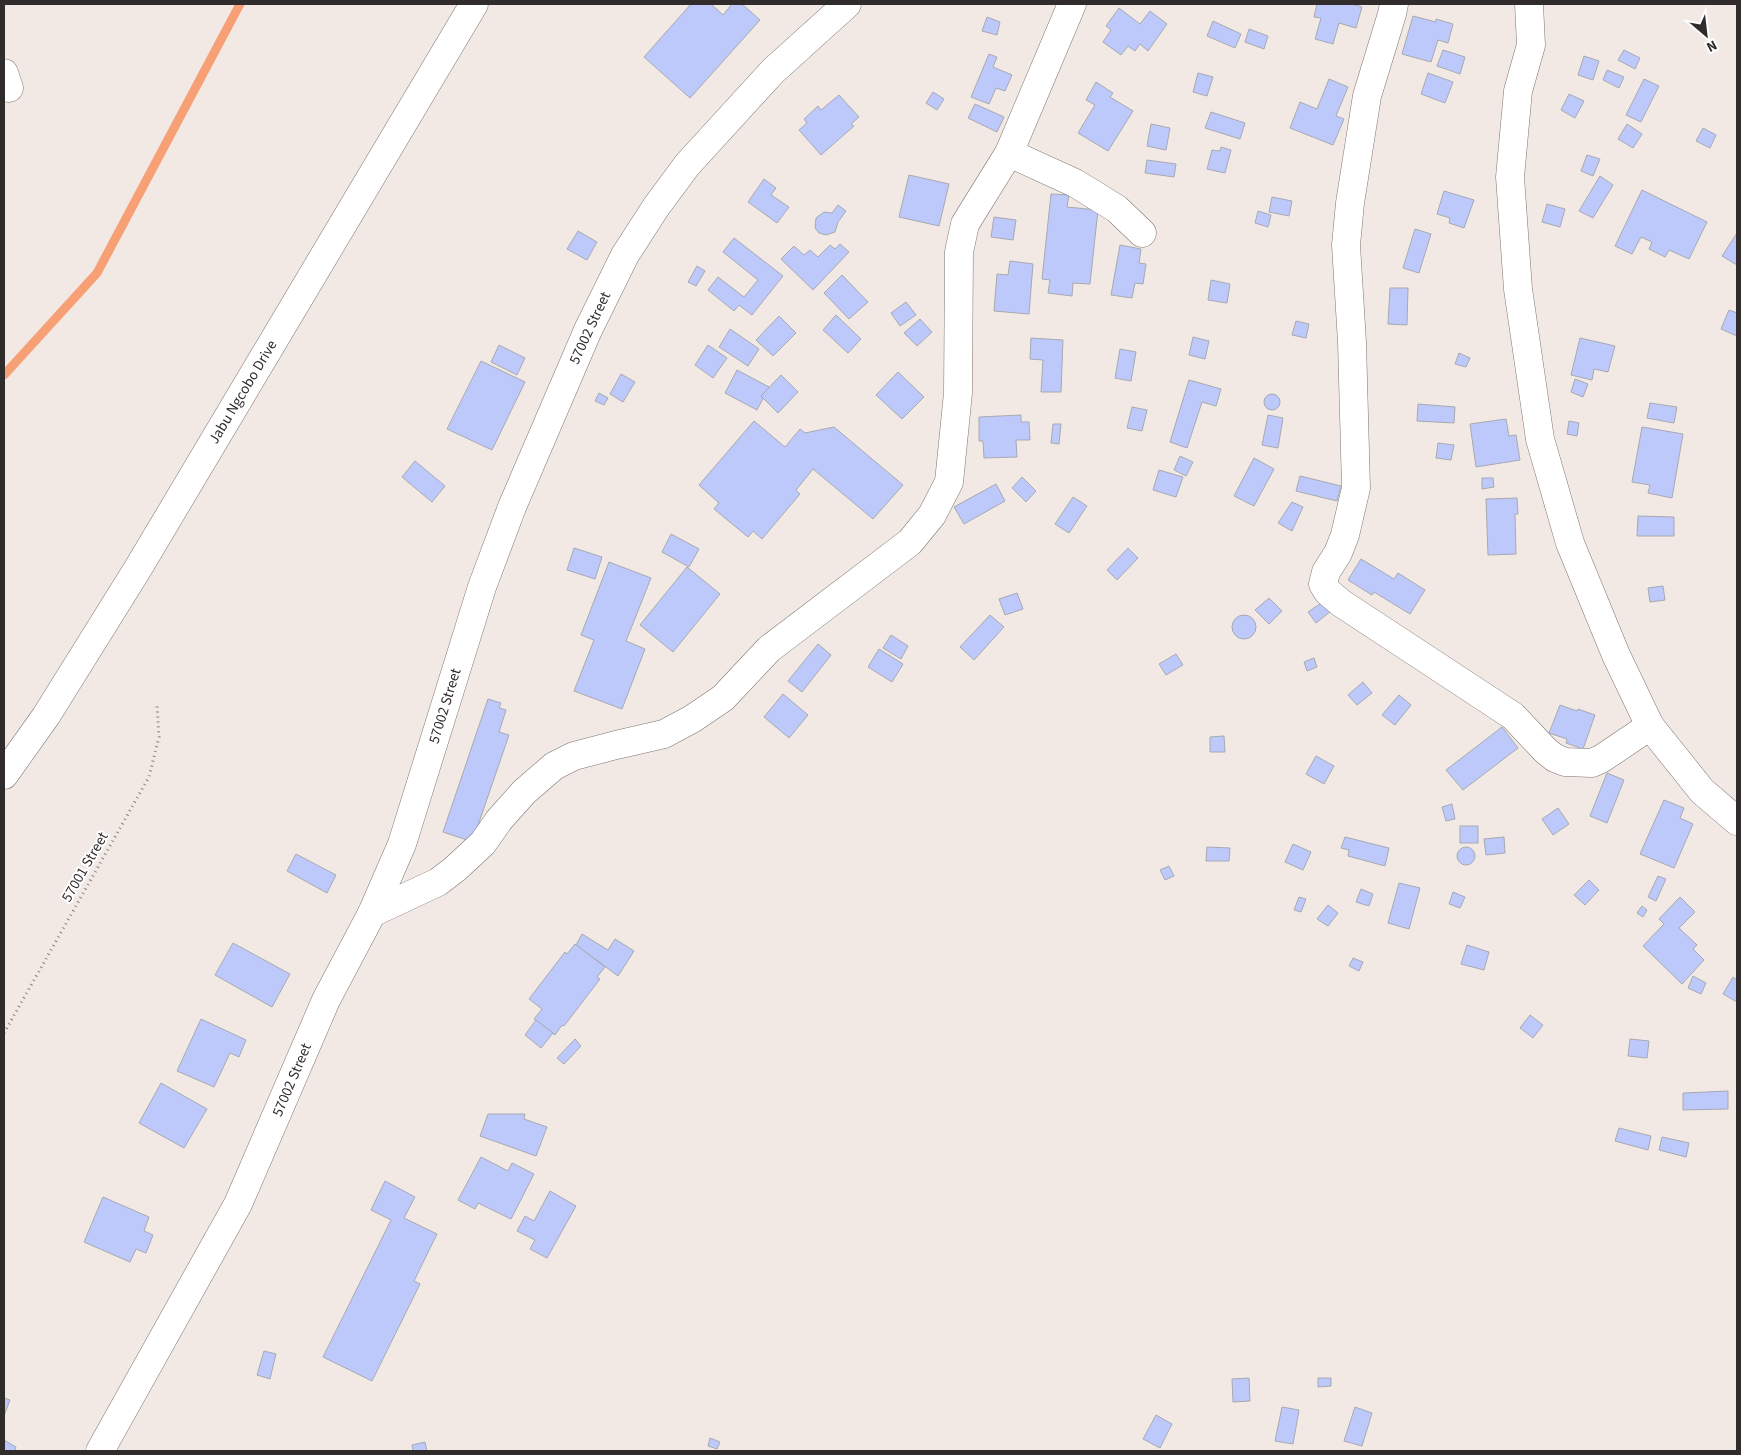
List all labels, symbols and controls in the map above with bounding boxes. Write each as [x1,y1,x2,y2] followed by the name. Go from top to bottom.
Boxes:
[1681,10,1731,60] north arrow
[1703,35,1720,57] text: N
[564,288,616,368] street label: 57002 Street
[204,336,282,448] street label: Jabu Ngcobo Drive
[424,666,466,746] street label: 57002 Street
[56,828,114,906] street label: 57001 Street
[267,1040,317,1120] street label: 57002 Street

